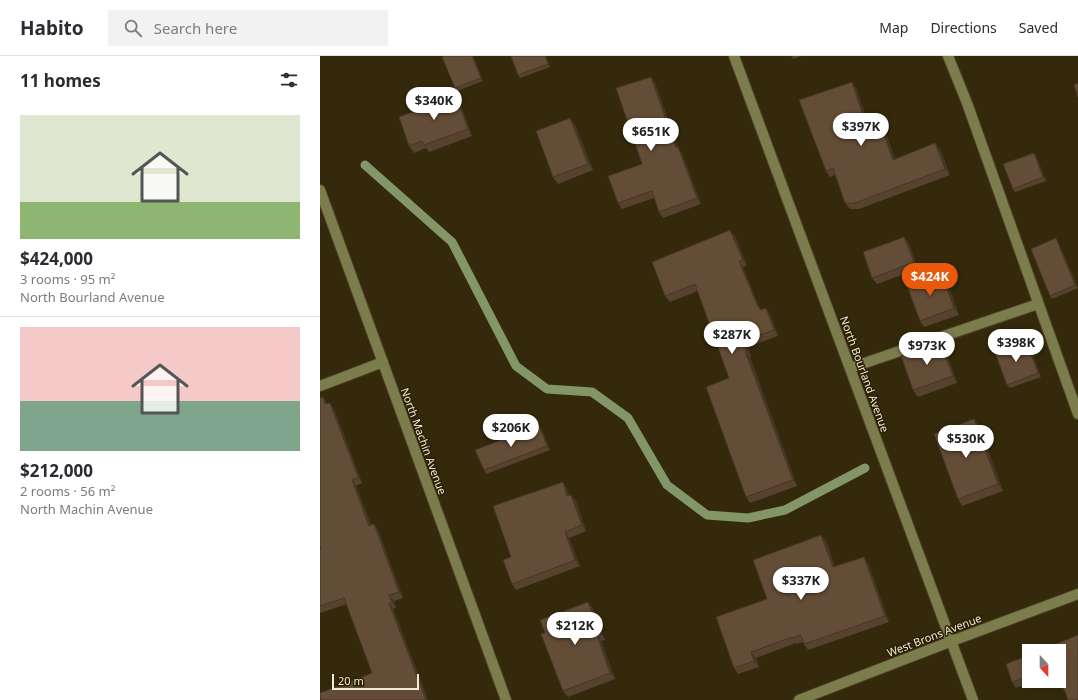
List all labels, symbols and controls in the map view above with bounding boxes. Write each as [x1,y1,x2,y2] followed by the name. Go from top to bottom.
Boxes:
[108,10,388,46] search box
[20,15,84,41] text: Habito
[122,17,144,39] icon: search
[154,18,237,38] text: Search here
[879,18,908,37] text: Map
[930,18,997,37] text: Directions
[1019,18,1058,37] text: Saved
[20,69,101,92] text: 11 homes
[278,69,300,91] icon: filters
[406,87,462,121] pin: $340K
[415,91,453,109] text: $340K
[833,113,889,147] pin: $397K
[842,117,880,135] text: $397K
[623,118,679,152] pin: $651K
[632,122,670,140] text: $651K
[124,141,196,213] icon: home
[20,247,93,270] text: $424,000
[902,263,958,297] pin: $424K
[911,267,949,285] text: $424K
[20,270,115,288] text: 3 rooms · 95 m²
[20,288,165,306] text: North Bourland Avenue
[837,314,893,434] street label: North Bourland Avenue
[704,321,760,355] pin: $287K
[713,325,751,343] text: $287K
[988,329,1044,363] pin: $398K
[899,332,955,366] pin: $973K
[997,333,1035,351] text: $398K
[908,336,946,354] text: $973K
[124,353,196,425] icon: home
[398,386,450,496] street label: North Machin Avenue
[483,414,539,448] pin: $206K
[492,418,530,436] text: $206K
[938,425,994,459] pin: $530K
[947,429,985,447] text: $530K
[20,459,93,482] text: $212,000
[20,482,115,500] text: 2 rooms · 56 m²
[20,500,153,518] text: North Machin Avenue
[773,567,829,601] pin: $337K
[782,571,820,589] text: $337K
[885,610,983,660] street label: West Brons Avenue
[547,612,603,646] pin: $212K
[556,616,594,634] text: $212K
[1022,644,1066,688] north arrow
[1022,644,1066,688] map controls
[332,672,419,691] scale bar
[338,673,364,688] text: 20 m

